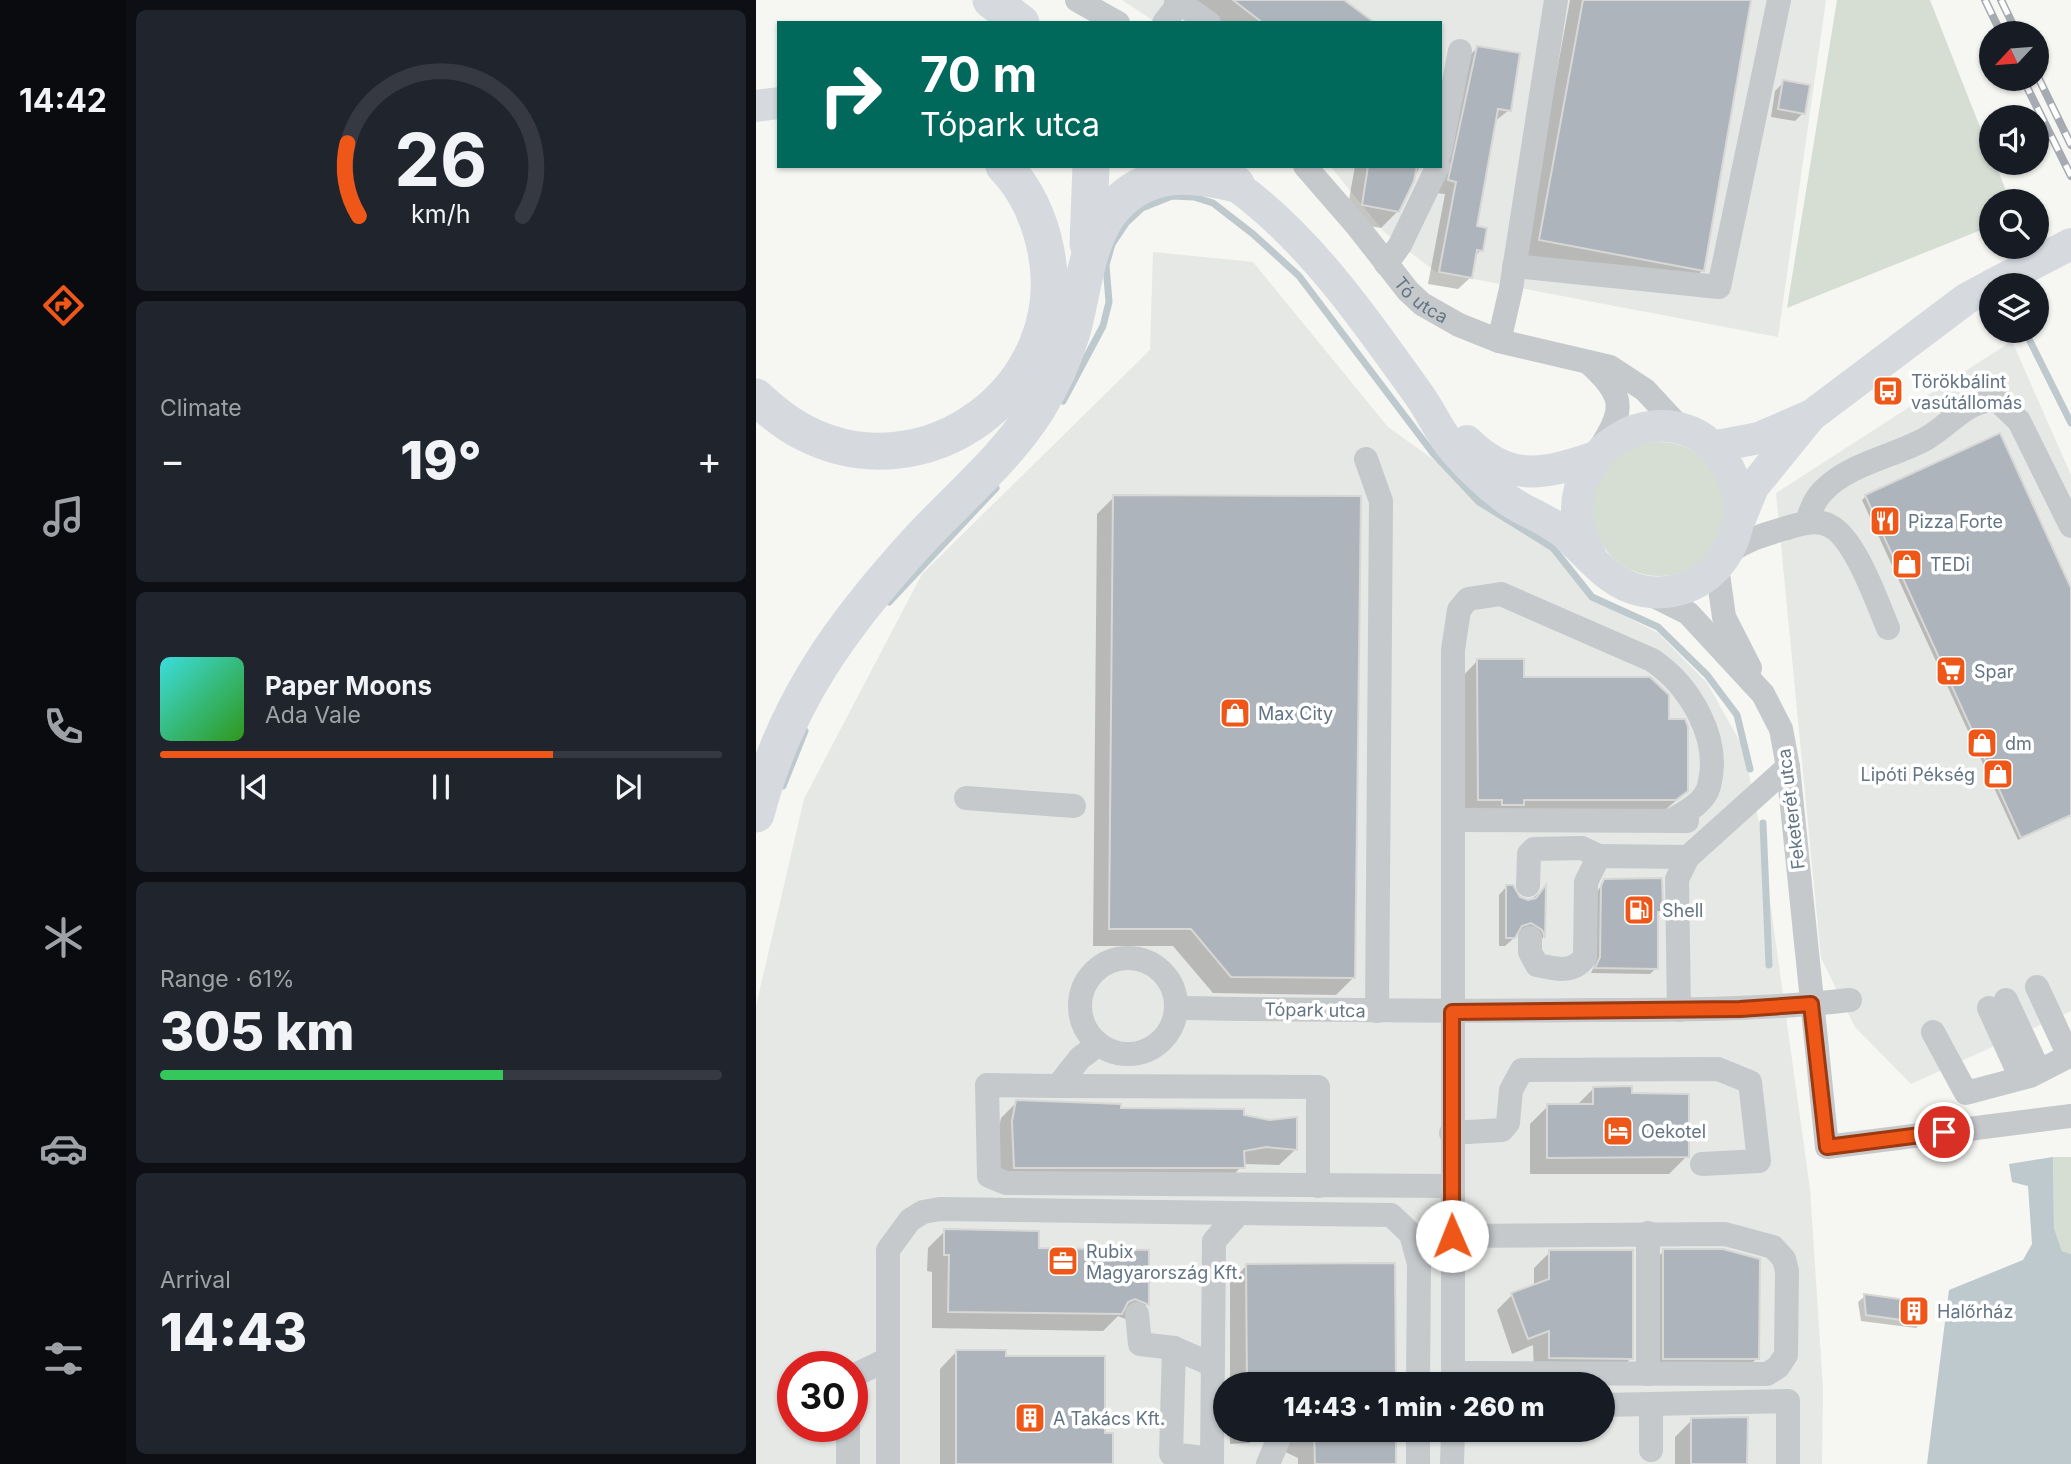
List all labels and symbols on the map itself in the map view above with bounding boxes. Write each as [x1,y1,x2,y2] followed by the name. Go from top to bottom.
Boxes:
[1979,21,2049,91] north arrow
[1390,272,1452,327] street label: Tó utca
[1911,371,2022,413] place label: Törökbálint vasútállomás
[1871,374,1905,408] bus stop icon: Törökbálint vasútállomás
[1868,504,1902,538] restaurant icon: Pizza Forte
[1908,511,2003,532] place label: Pizza Forte
[1890,547,1924,581] shop icon: TEDi
[1930,554,1970,575] place label: TEDi
[1934,654,1968,688] supermarket icon: Spar
[1974,661,2014,682] place label: Spar
[1218,696,1252,730] shop icon: Max City
[1258,703,1333,724] place label: Max City
[1965,726,1999,760] shop icon: dm
[2005,733,2032,754] place label: dm
[1773,747,1809,871] street label: Feketerét utca
[1981,757,2015,791] shop icon: Lipóti Pékség
[1861,764,1975,785] place label: Lipóti Pékség
[1622,893,1656,927] fuel station icon: Shell
[1662,900,1703,921] place label: Shell
[1264,999,1366,1021] street label: Tópark utca
[1914,1102,1974,1162] pin
[1601,1114,1635,1148] hotel icon: Oekotel
[1641,1121,1706,1142] place label: Oekotel
[1415,1199,1489,1273] position arrow
[1086,1241,1242,1283] place label: Rubix Magyarország Kft.
[1046,1244,1080,1278] office icon: Rubix Magyarország Kft.
[1897,1294,1931,1328] building icon: Halőrház
[1937,1301,2013,1322] place label: Halőrház
[777,1351,868,1442] speed limit sign: 30
[1013,1401,1047,1435] building icon: A Takács Kft.
[1053,1408,1165,1429] place label: A Takács Kft.

